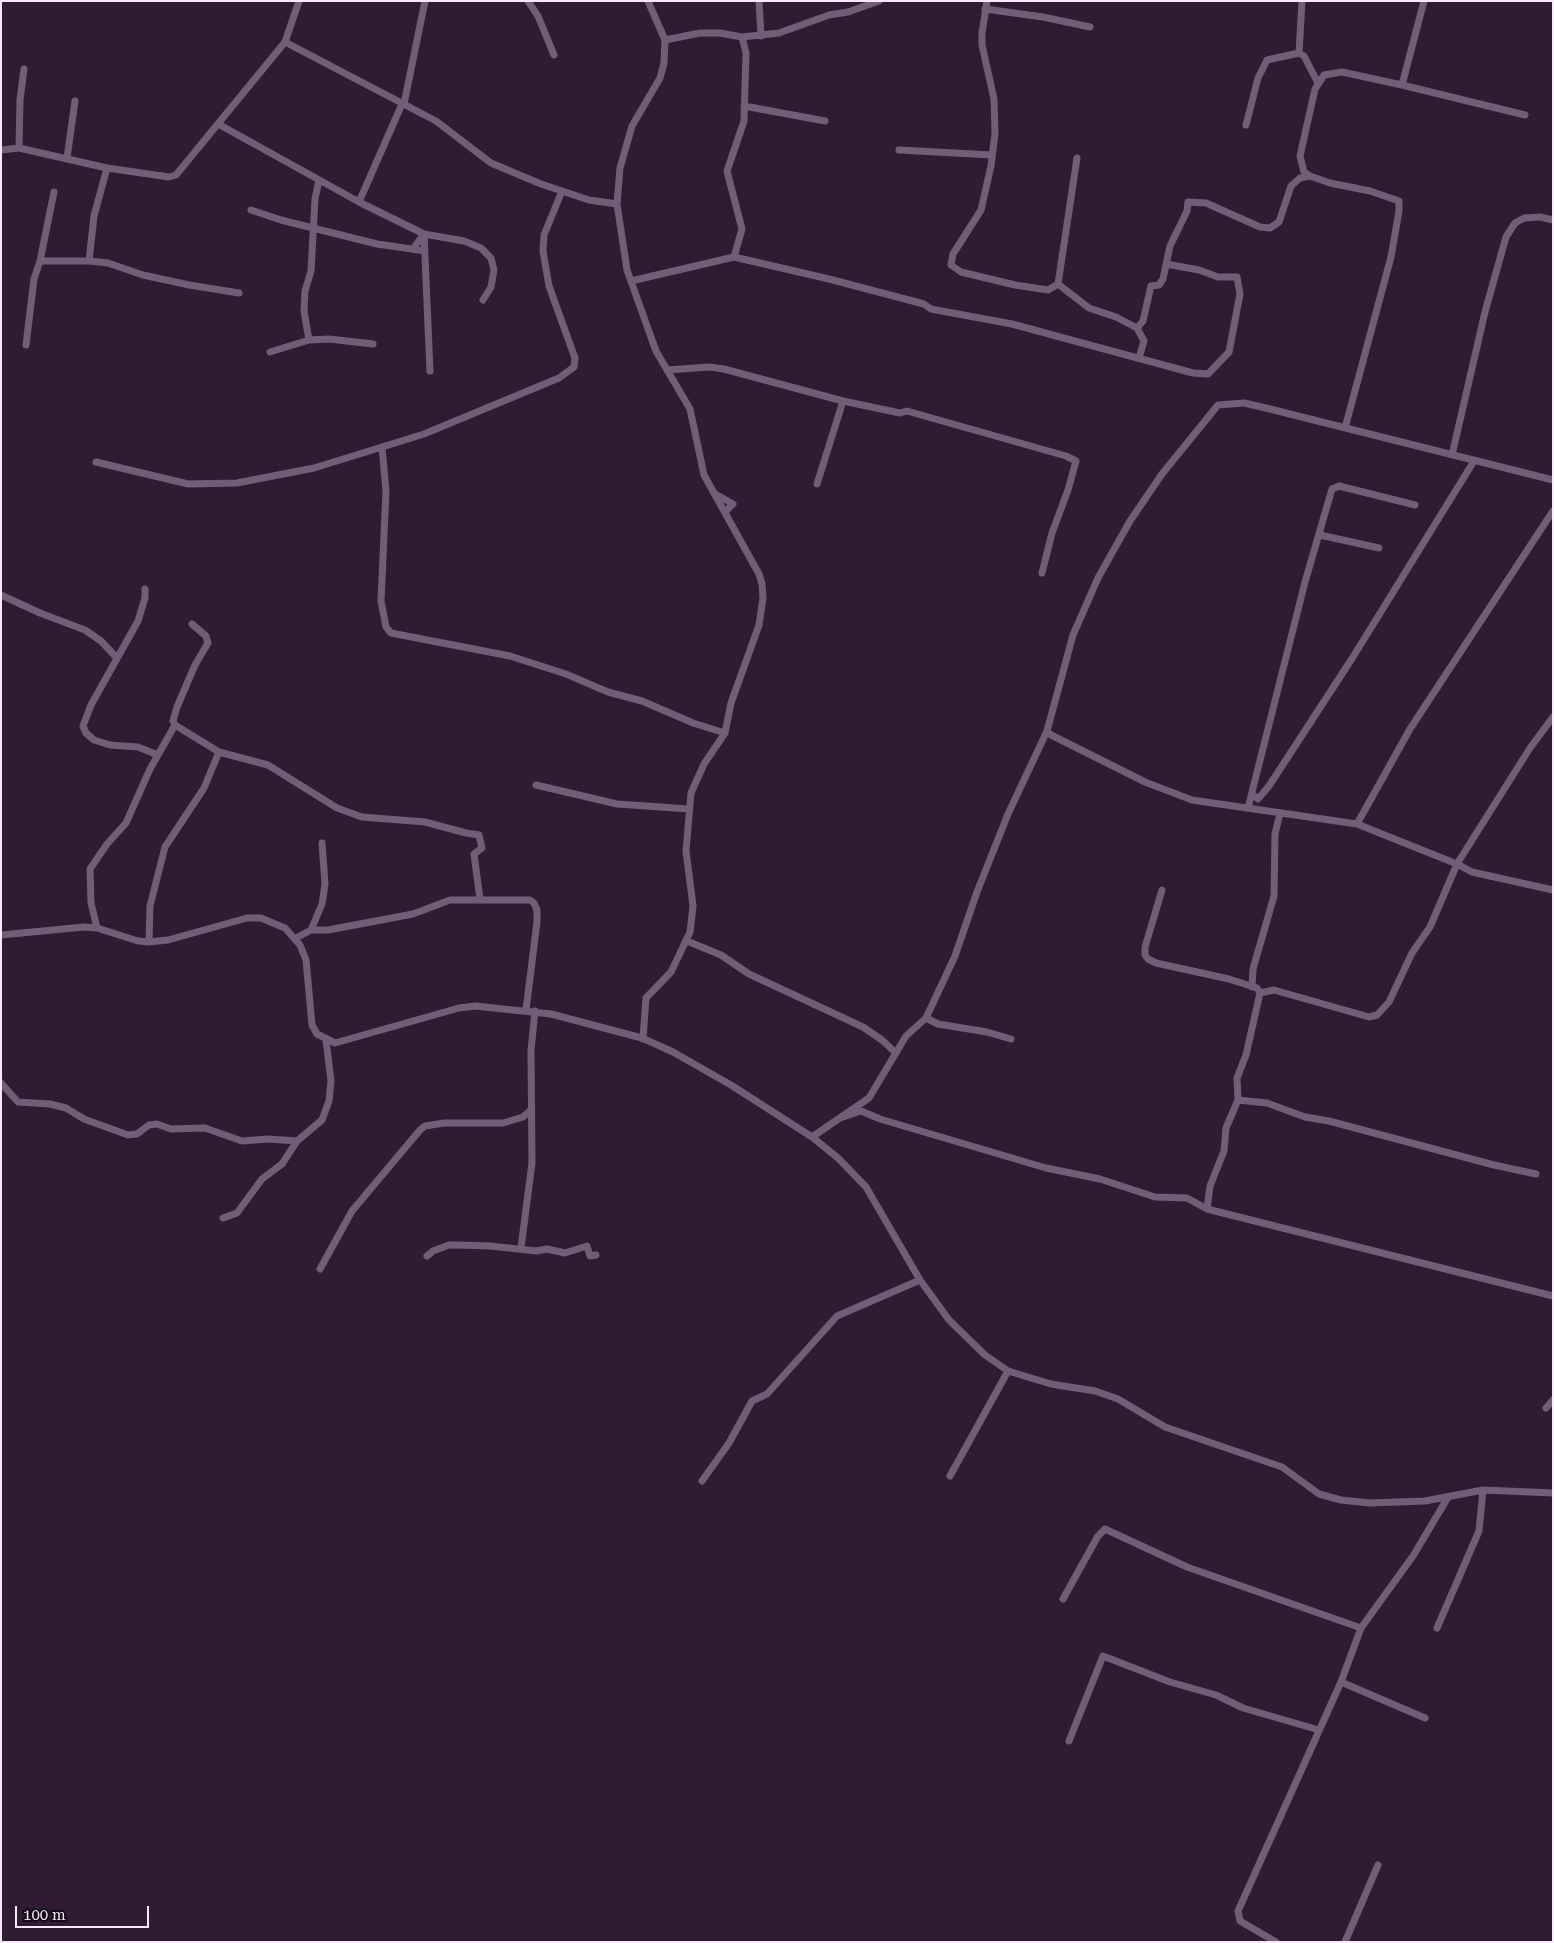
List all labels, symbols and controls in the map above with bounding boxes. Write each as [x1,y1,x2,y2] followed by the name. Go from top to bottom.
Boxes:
[18,1896,151,1928] scale bar
[23,1906,66,1924] text: 100 m

